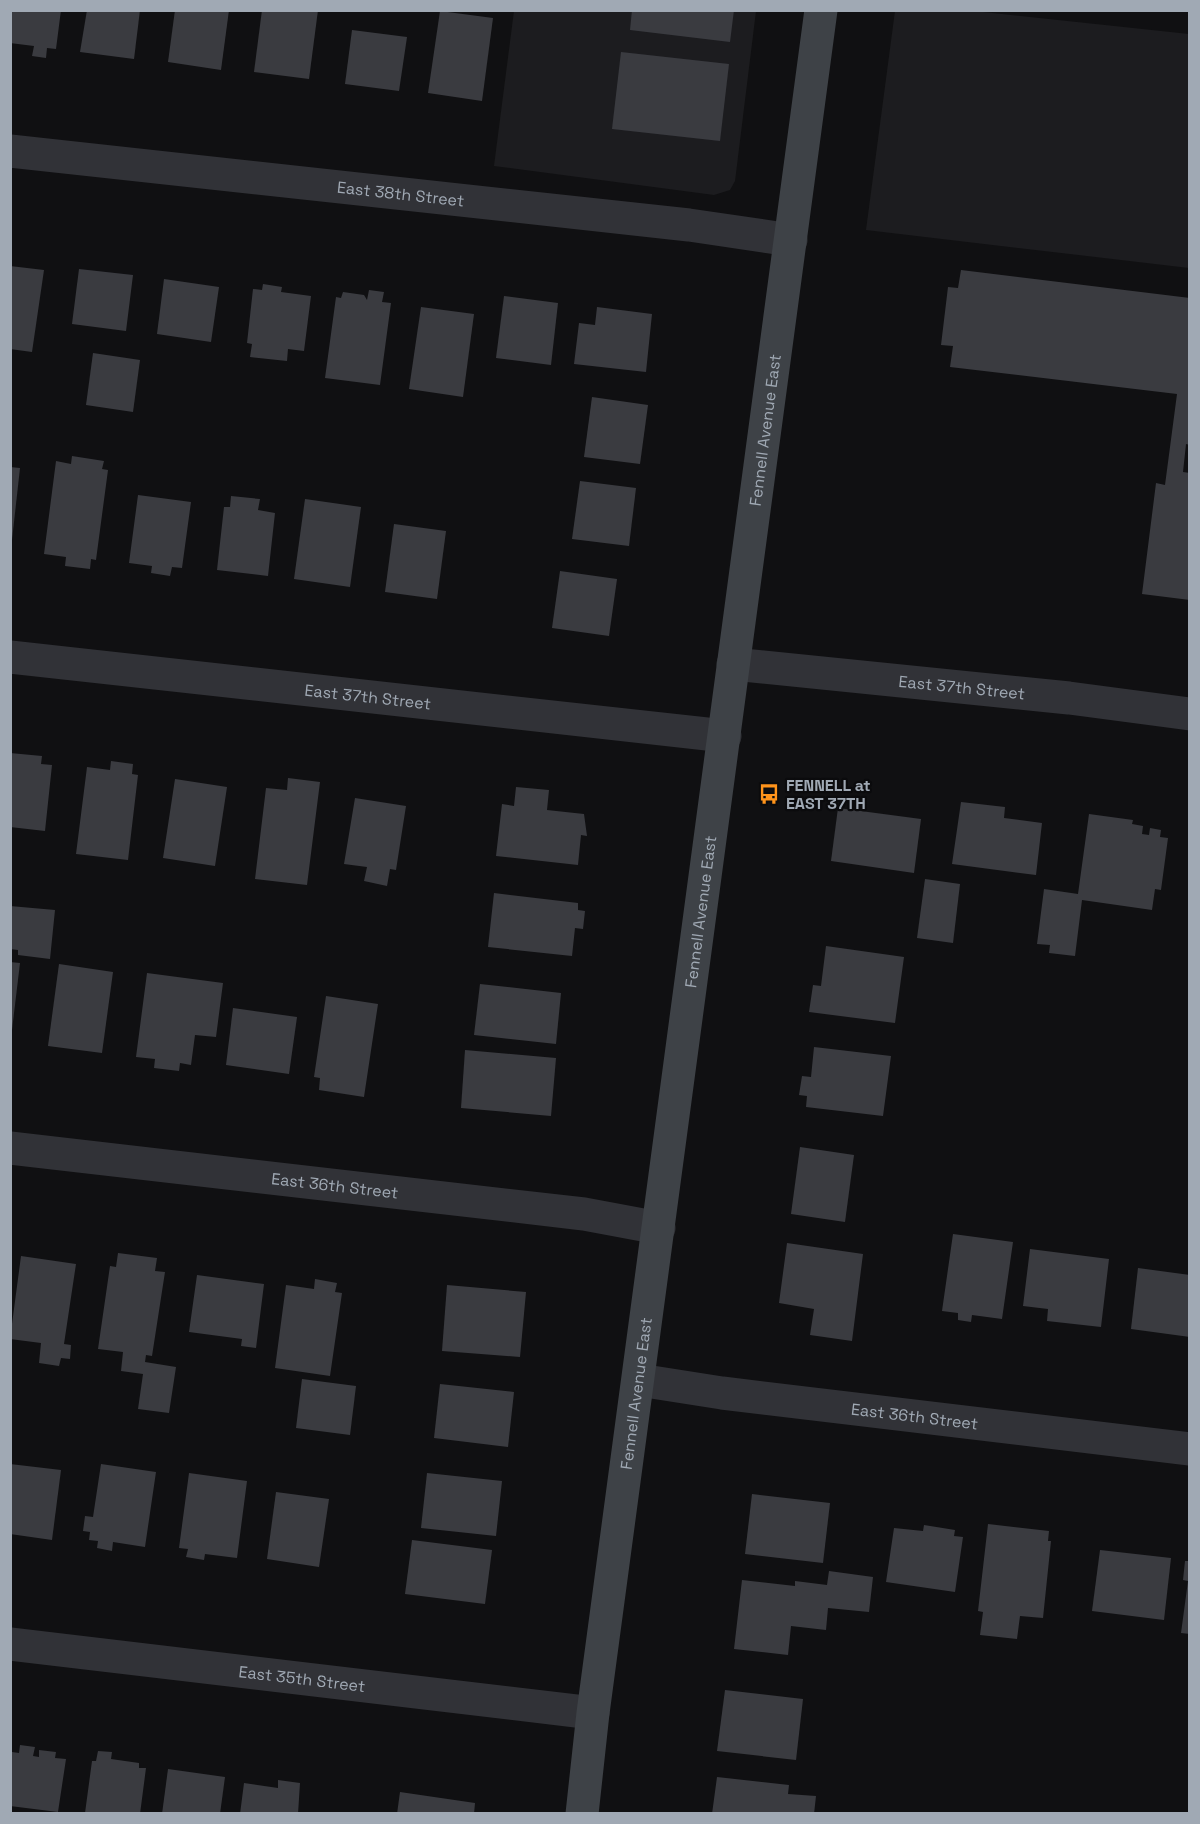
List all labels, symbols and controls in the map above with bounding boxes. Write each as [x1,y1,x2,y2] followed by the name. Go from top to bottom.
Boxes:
[336,176,465,211] street label: East 38th Street
[744,353,785,507] street label: Fennell Avenue East
[898,670,1026,704] street label: East 37th Street
[304,679,432,714] street label: East 37th Street
[786,775,871,814] place label: FENNELL at EAST 37TH
[757,782,781,806] bus stop icon: FENNELL at EAST 37TH
[680,834,721,989] street label: Fennell Avenue East
[270,1168,399,1203] street label: East 36th Street
[615,1316,656,1471] street label: Fennell Avenue East
[850,1398,979,1434] street label: East 36th Street
[237,1661,366,1696] street label: East 35th Street

